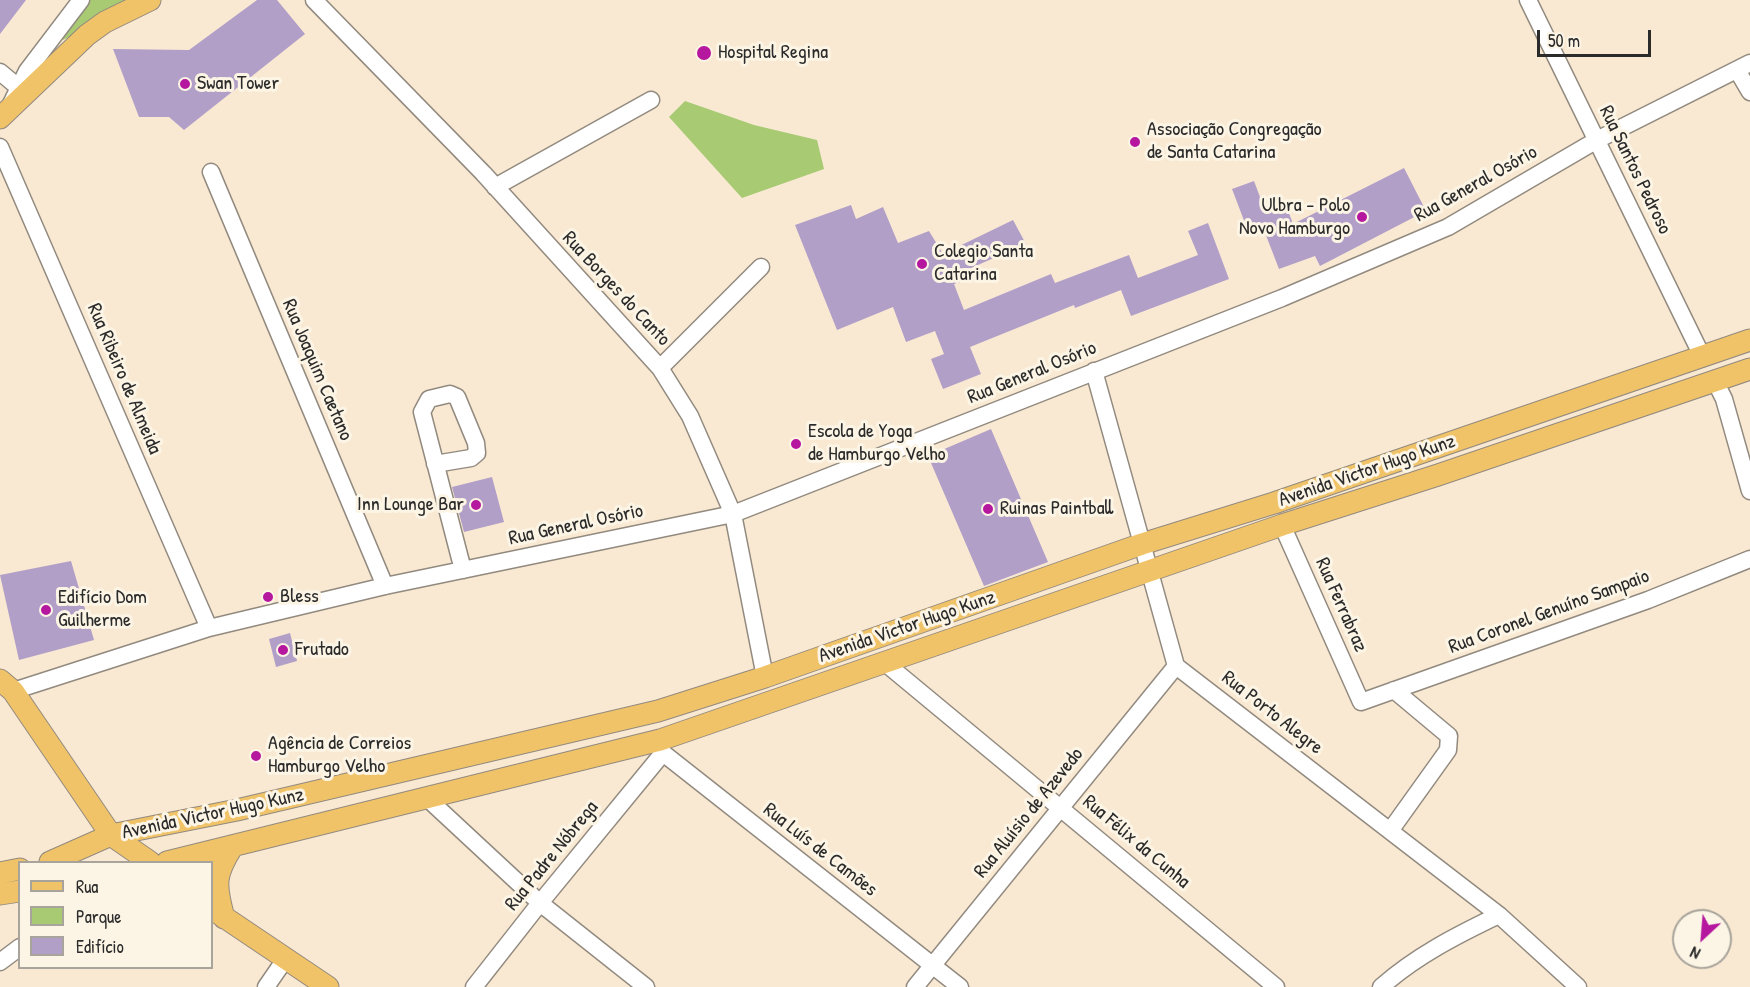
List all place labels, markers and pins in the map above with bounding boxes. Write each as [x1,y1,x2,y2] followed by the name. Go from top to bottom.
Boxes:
[718,41,828,65] place label: Hospital Regina
[695,44,713,62] marker: Hospital Regina
[197,72,279,96] place label: Swan Tower
[178,77,192,91] marker: Swan Tower
[1147,118,1322,165] place label: Associação Congregação de Santa Catarina
[1128,135,1142,149] marker: Associação Congregação de Santa Catarina
[1239,194,1350,241] place label: Ulbra - Polo Novo Hamburgo
[1355,210,1369,224] marker: Ulbra - Polo Novo Hamburgo
[934,240,1033,287] place label: Colegio Santa Catarina
[915,257,929,271] marker: Colegio Santa Catarina
[808,420,946,467] place label: Escola de Yoga de Hamburgo Velho
[789,437,803,451] marker: Escola de Yoga de Hamburgo Velho
[357,493,464,517] place label: Inn Lounge Bar
[1000,497,1113,521] place label: Ruinas Paintball
[469,498,483,512] marker: Inn Lounge Bar
[981,502,995,516] marker: Ruinas Paintball
[280,585,319,609] place label: Bless
[58,586,147,633] place label: Edifício Dom Guilherme
[261,590,275,604] marker: Bless
[39,603,53,617] marker: Edifício Dom Guilherme
[295,638,349,662] place label: Frutado
[276,643,290,657] marker: Frutado
[268,732,411,779] place label: Agência de Correios Hamburgo Velho
[249,749,263,763] marker: Agência de Correios Hamburgo Velho

